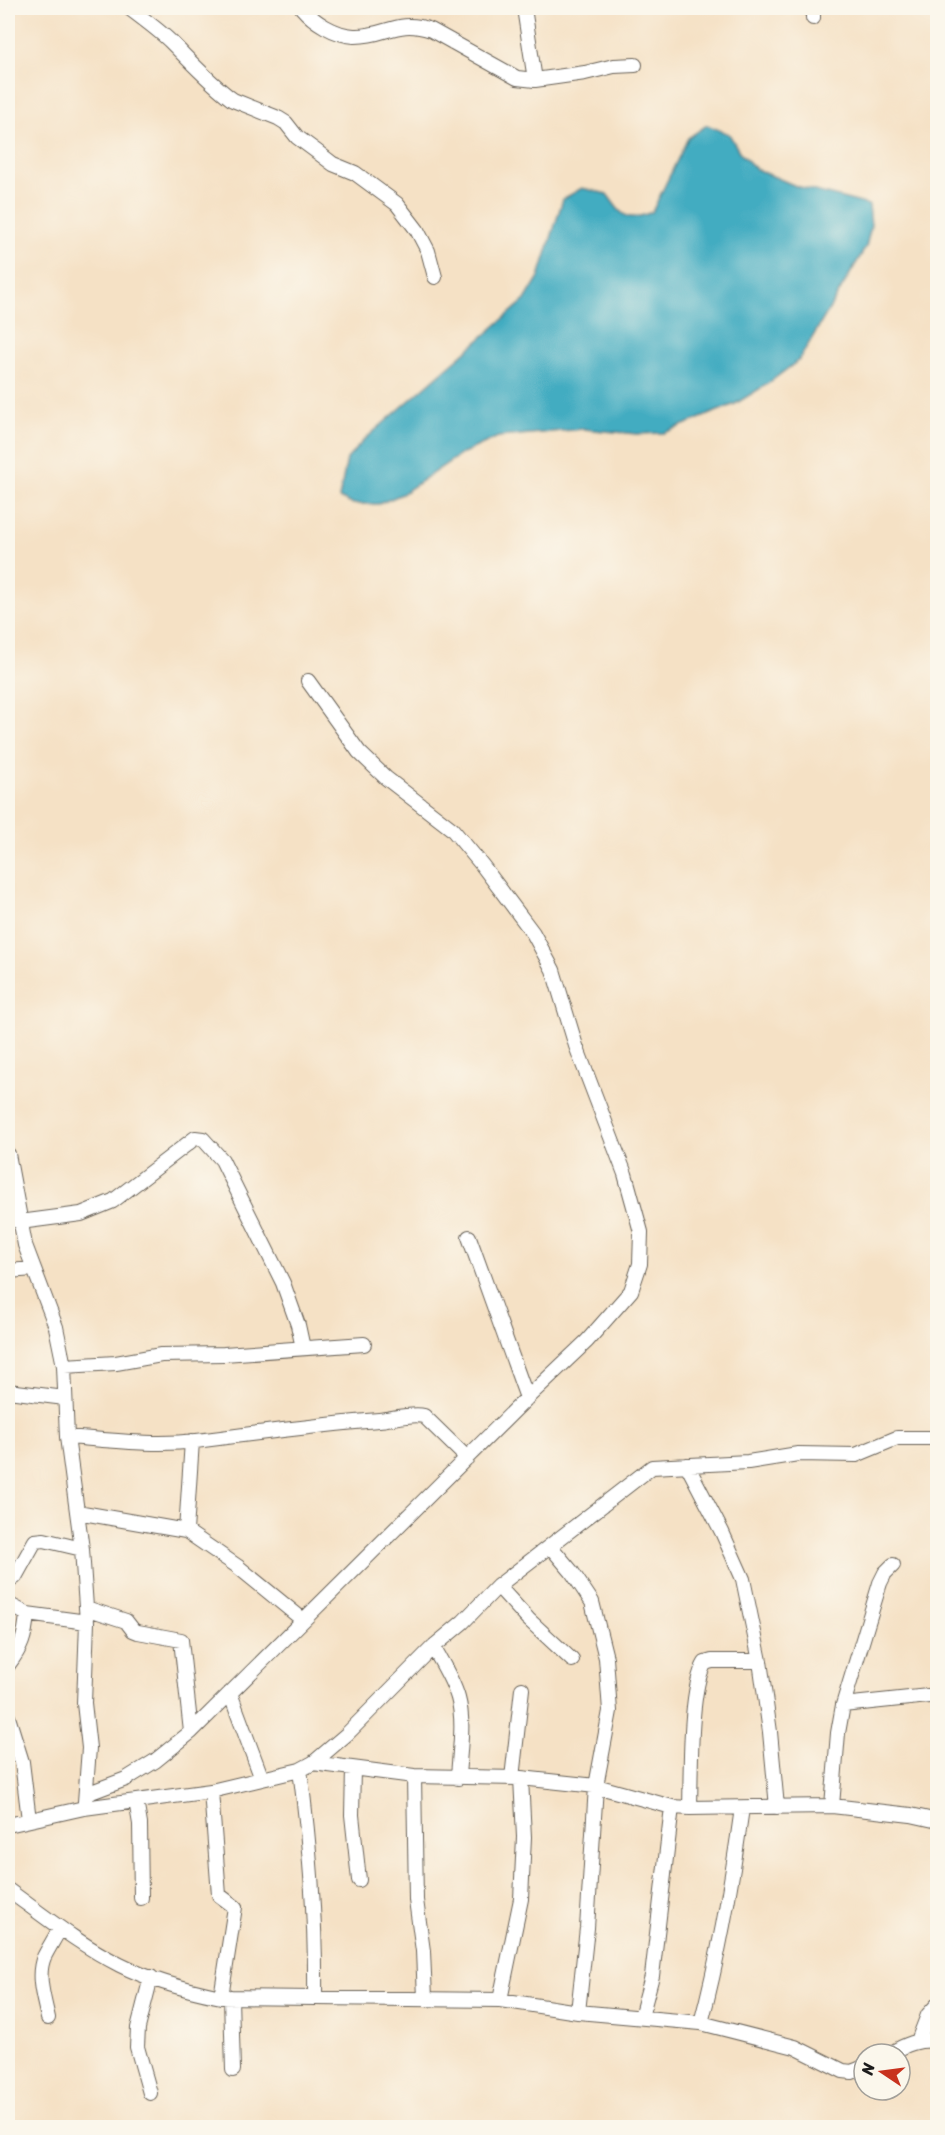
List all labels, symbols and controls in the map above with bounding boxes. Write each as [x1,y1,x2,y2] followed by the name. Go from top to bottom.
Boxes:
[852,2042,912,2102] north arrow
[852,2059,883,2078] text: N

